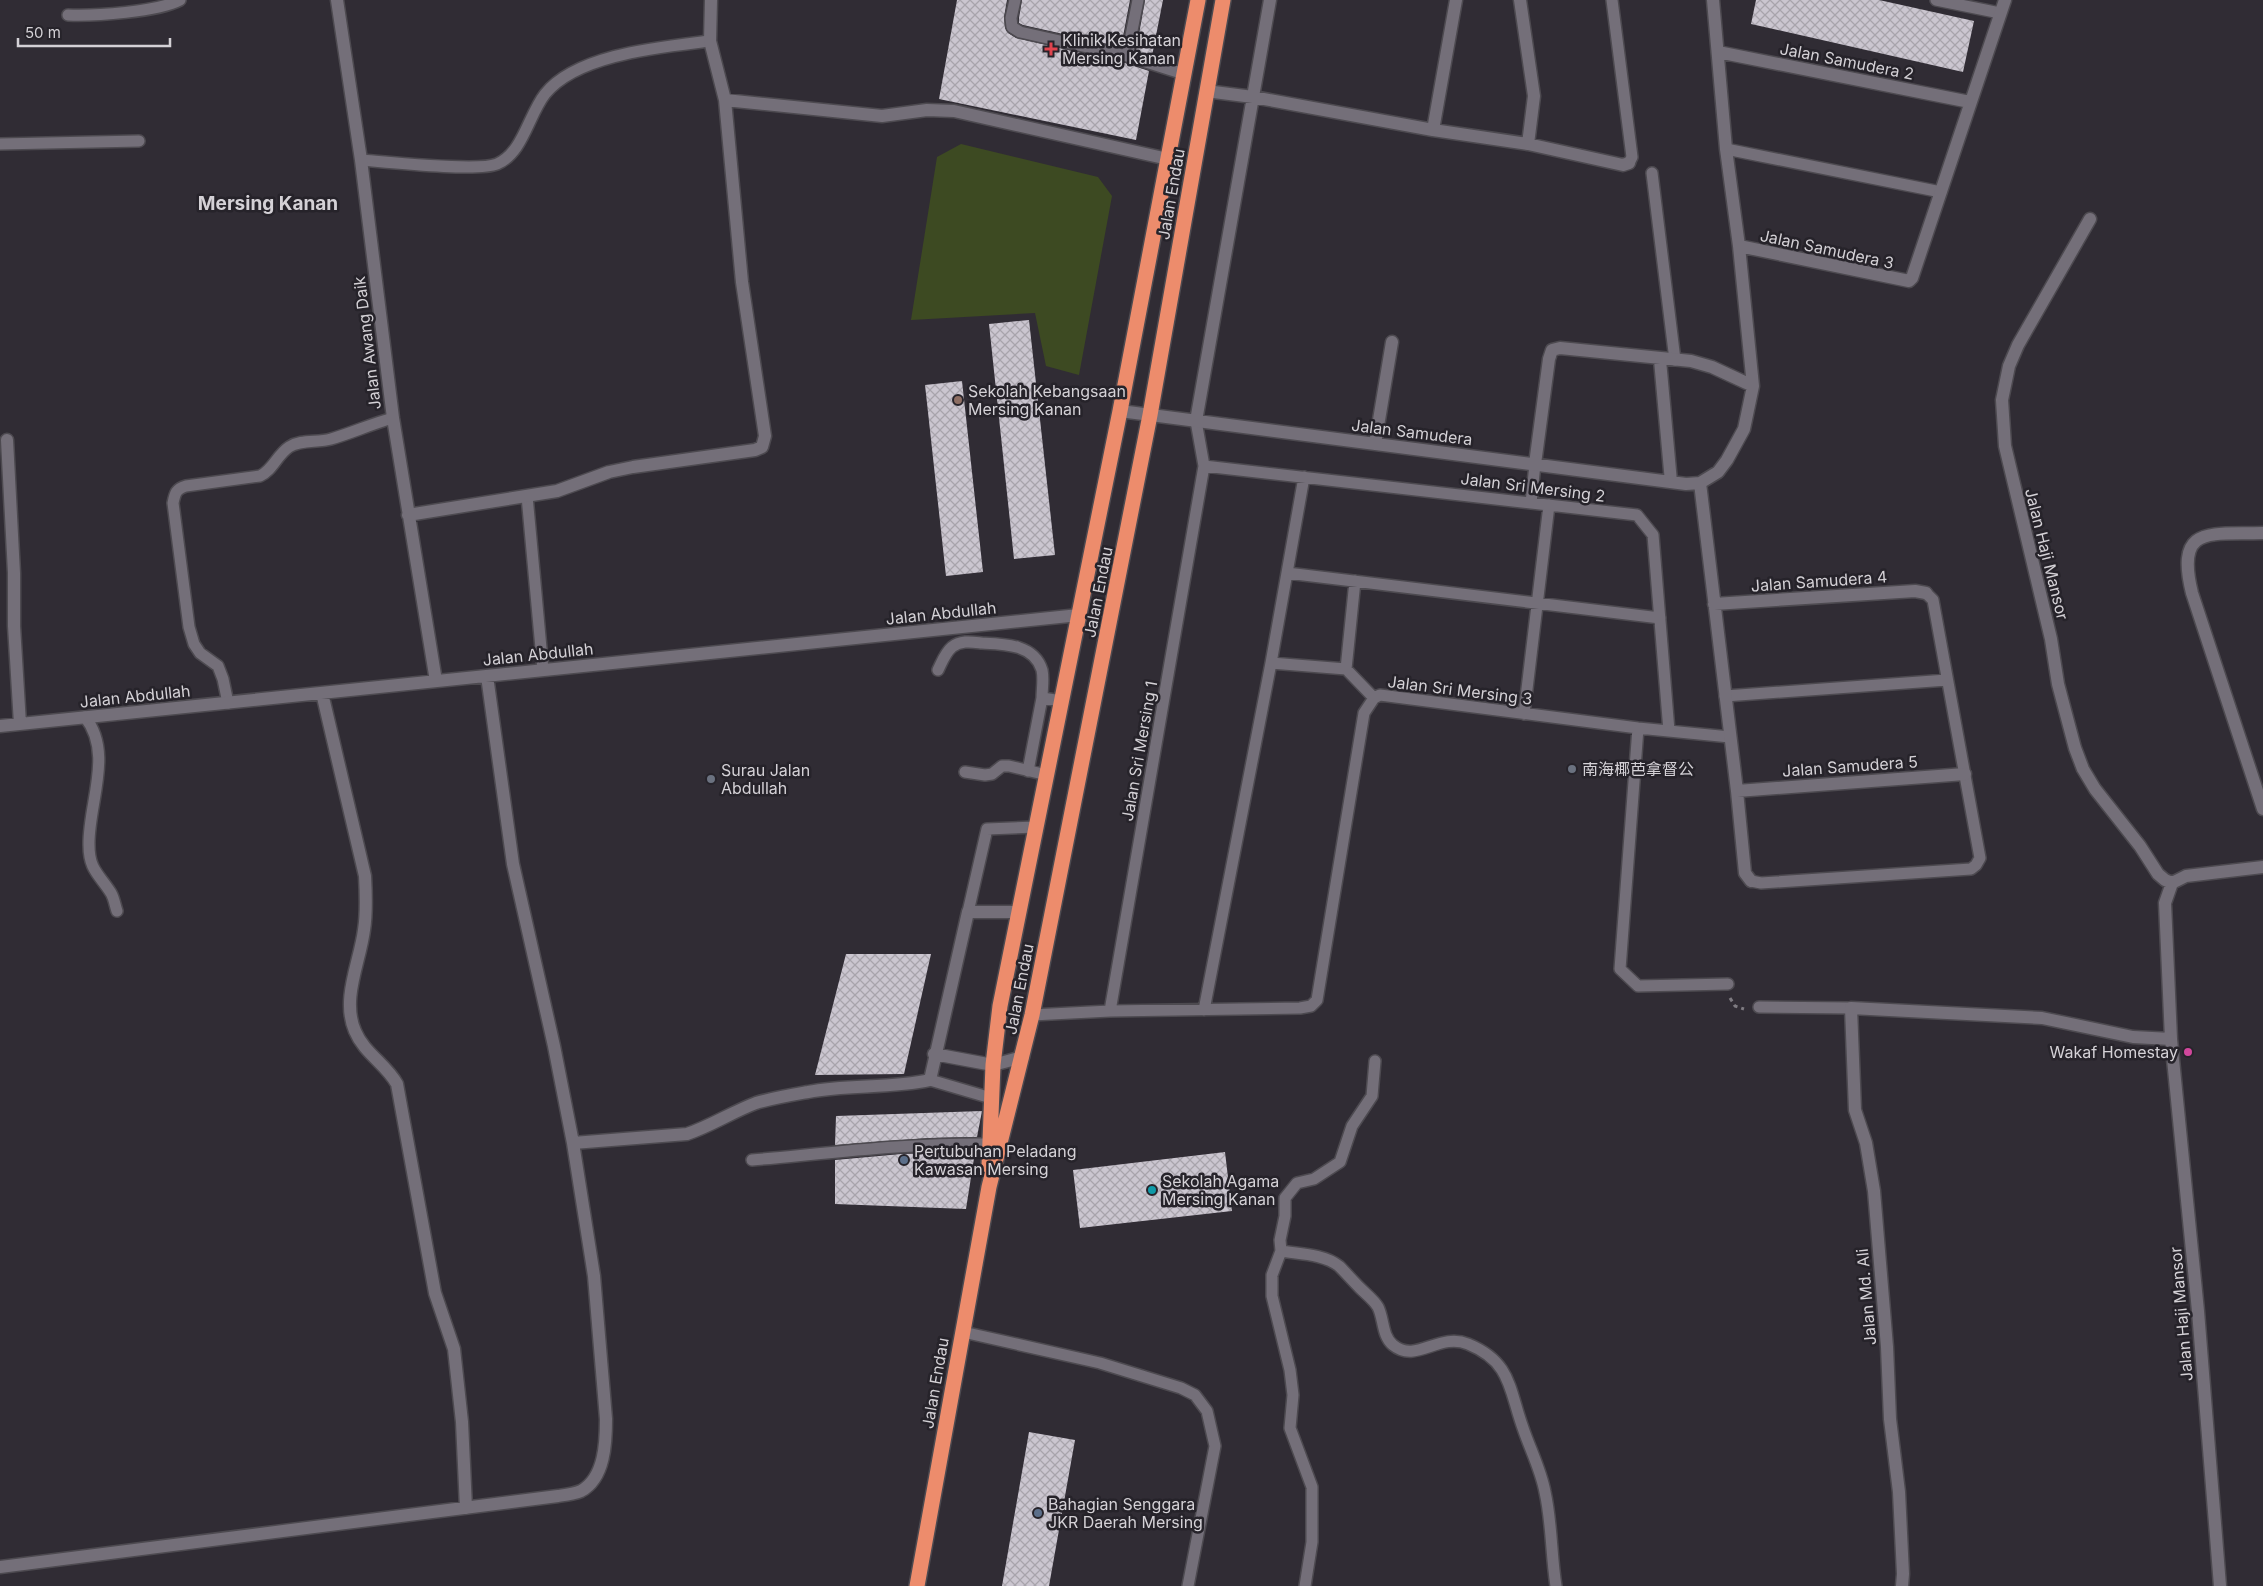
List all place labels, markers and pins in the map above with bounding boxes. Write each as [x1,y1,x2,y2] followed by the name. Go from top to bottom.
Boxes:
[1062,30,1181,68] place label: Klinik Kesihatan Mersing Kanan
[1044,42,1058,56] marker: Klinik Kesihatan Mersing Kanan
[968,381,1126,419] place label: Sekolah Kebangsaan Mersing Kanan
[952,394,964,406] marker: Sekolah Kebangsaan Mersing Kanan
[1582,759,1694,779] place label: 南海椰芭拿督公
[721,760,810,798] place label: Surau Jalan Abdullah
[1566,763,1578,775] marker: 南海椰芭拿督公
[705,773,717,785] marker: Surau Jalan Abdullah
[2050,1042,2178,1062] place label: Wakaf Homestay
[2182,1046,2194,1058] marker: Wakaf Homestay
[914,1141,1076,1179] place label: Pertubuhan Peladang Kawasan Mersing
[898,1154,910,1166] marker: Pertubuhan Peladang Kawasan Mersing
[1162,1171,1279,1209] place label: Sekolah Agama Mersing Kanan
[1146,1184,1158,1196] marker: Sekolah Agama Mersing Kanan
[1048,1494,1203,1532] place label: Bahagian Senggara JKR Daerah Mersing
[1032,1507,1044,1519] marker: Bahagian Senggara JKR Daerah Mersing

